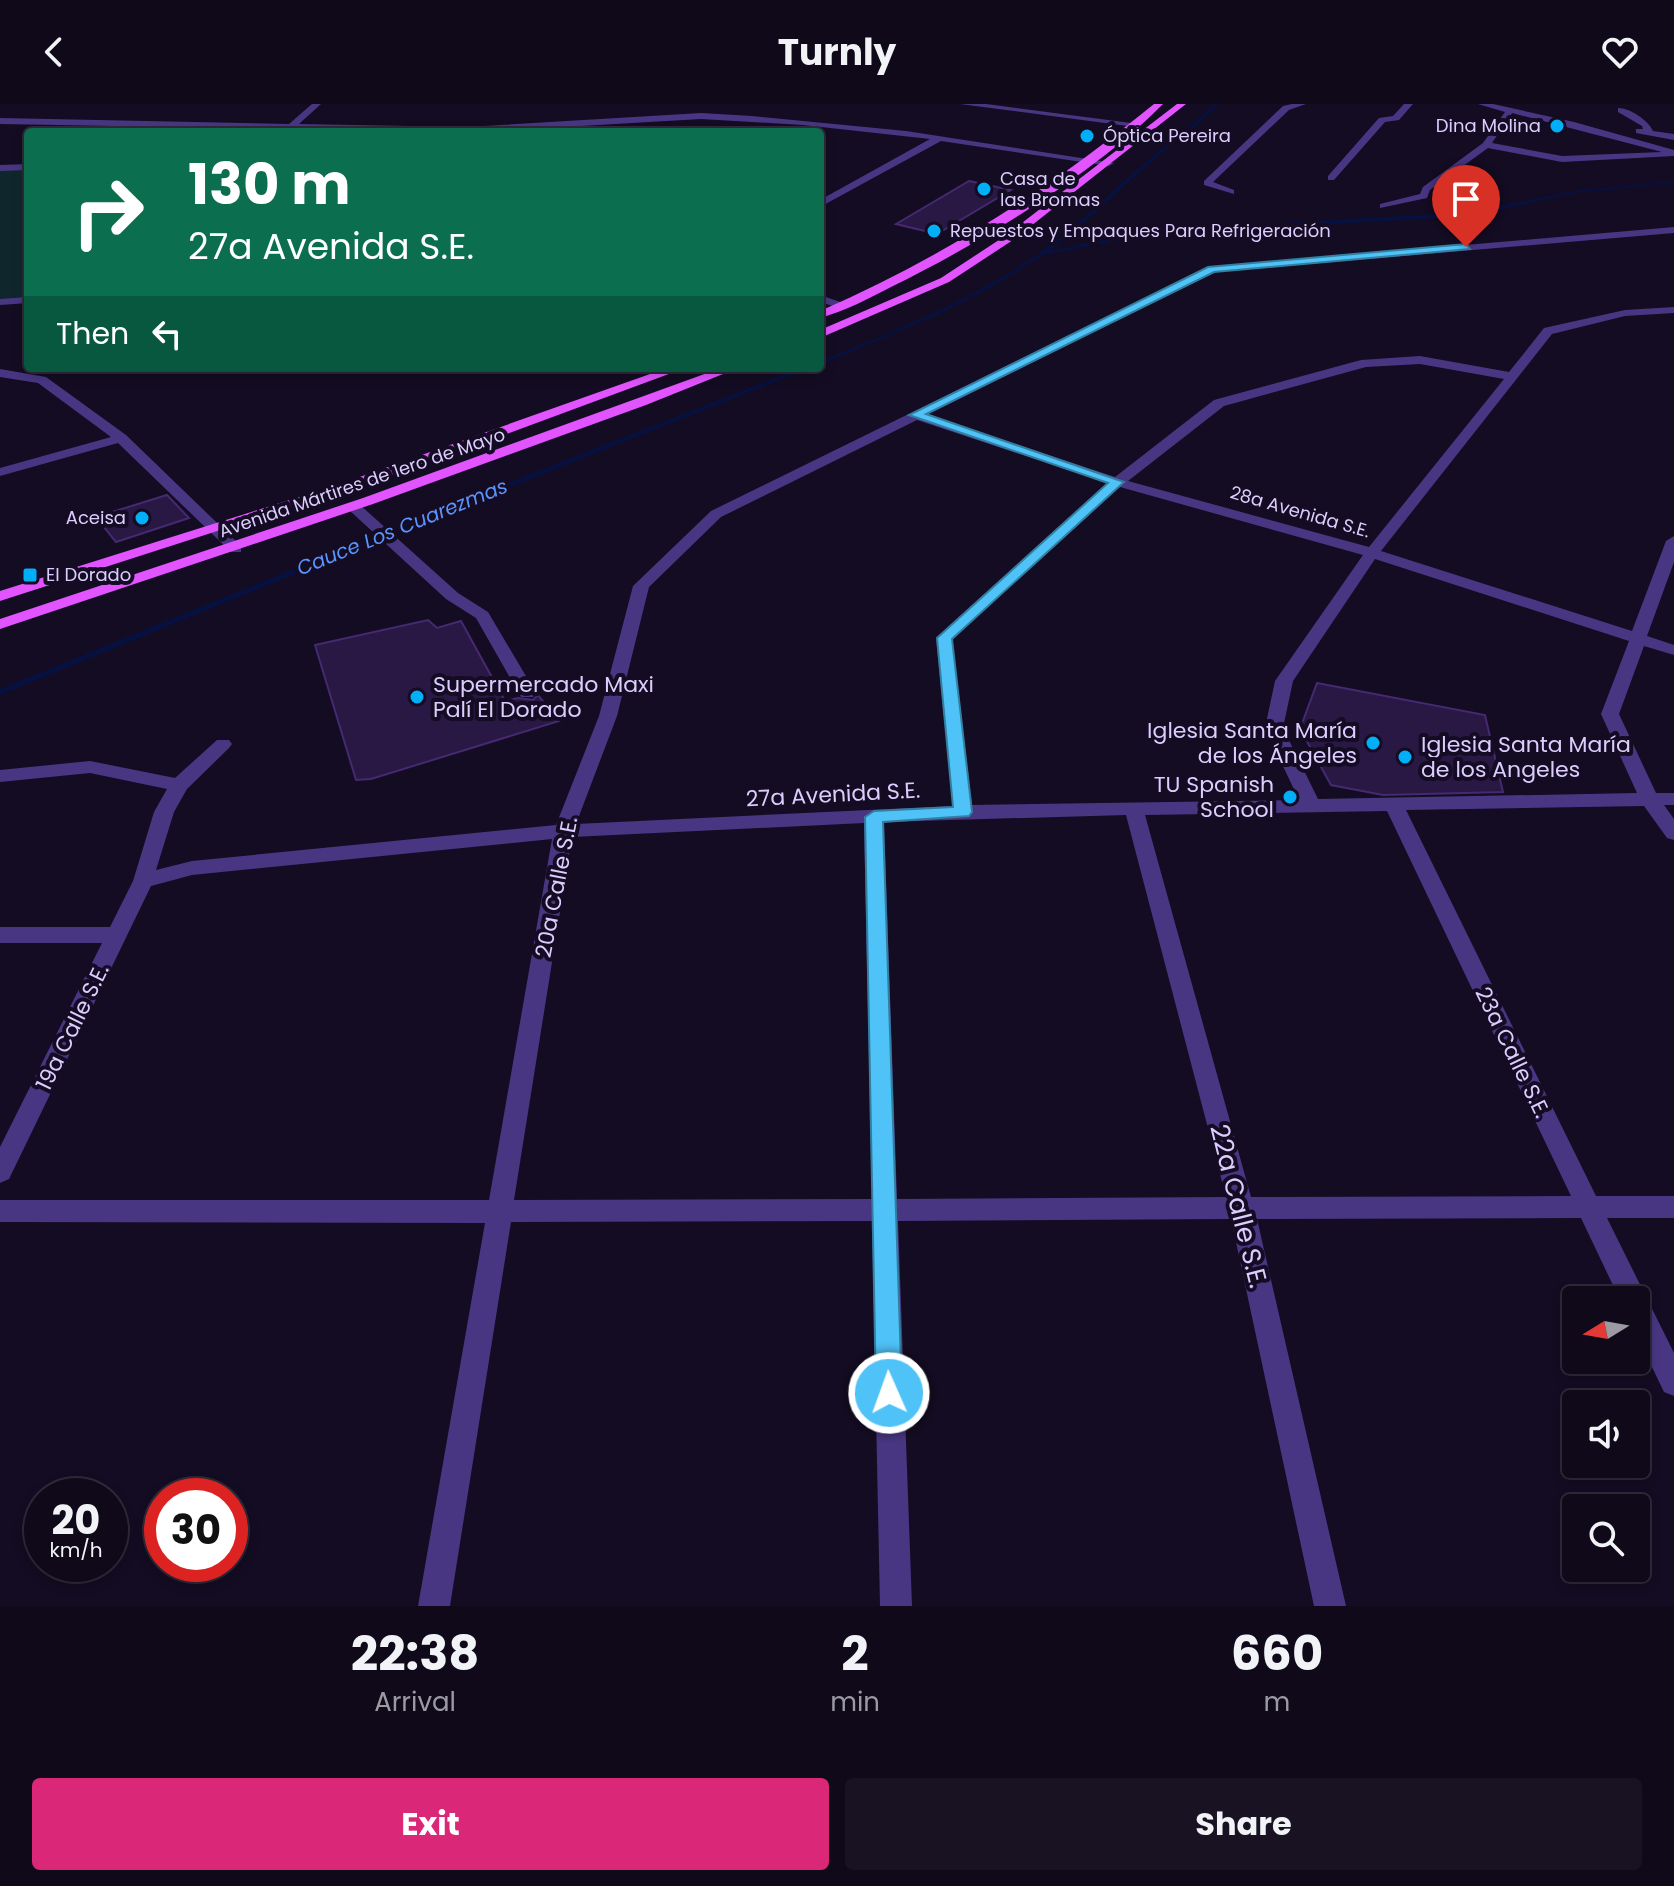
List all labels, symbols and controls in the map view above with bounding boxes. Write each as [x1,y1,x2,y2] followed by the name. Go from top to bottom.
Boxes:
[778,27,896,78] text: Turnly
[32,30,76,74] icon: back
[1598,30,1642,74] icon: heart
[1436,113,1541,138] place label: Dina Molina
[1548,117,1566,135] marker: Dina Molina
[1103,123,1231,148] place label: Óptica Pereira
[1078,127,1096,145] marker: Óptica Pereira
[188,145,351,224] text: 130 m
[56,160,160,264] icon: right
[1432,165,1500,247] pin
[1000,166,1100,212] place label: Casa de las Bromas
[1444,177,1488,221] icon: arrive
[975,180,993,198] marker: Casa de las Bromas
[950,218,1331,243] place label: Repuestos y Empaques Para Refrigeración
[188,221,474,272] text: 27a Avenida S.E.
[925,222,943,240] marker: Repuestos y Empaques Para Refrigeración
[56,312,129,355] text: Then
[145,312,189,356] icon: left
[215,422,508,543] street label: Avenida Mártires de 1ero de Mayo
[292,472,512,582] water label: Cauce Los Cuarezmas
[1227,480,1373,543] street label: 28a Avenida S.E.
[66,505,126,530] place label: Aceisa
[133,509,151,527] marker: Aceisa
[46,562,131,587] place label: El Dorado
[21,566,39,584] marker: El Dorado
[433,669,654,725] place label: Supermercado Maxi Palí El Dorado
[408,688,426,706] marker: Supermercado Maxi Palí El Dorado
[1147,715,1357,771] place label: Iglesia Santa María de los Ángeles
[1421,729,1631,785] place label: Iglesia Santa María de los Angeles
[1364,734,1382,752] marker: Iglesia Santa María de los Ángeles
[1396,748,1414,766] marker: Iglesia Santa María de los Angeles
[1154,769,1274,825] place label: TU Spanish School
[745,774,921,815] street label: 27a Avenida S.E.
[1281,788,1299,806] marker: TU Spanish School
[528,814,585,960] street label: 20a Calle S.E.
[28,959,116,1096] street label: 19a Calle S.E.
[1467,982,1558,1123] street label: 23a Calle S.E.
[1201,1120,1277,1292] street label: 22a Calle S.E.
[1562,1286,1650,1374] north arrow
[1562,1286,1650,1582] map controls
[847,1351,931,1435] position arrow
[1562,1390,1650,1478] button: sound
[144,1478,248,1582] speed limit sign: 30
[52,1492,100,1548] text: 20
[1562,1494,1650,1582] button: search
[49,1536,103,1564] text: km/h
[351,1620,479,1687] text: 22:38
[841,1620,869,1687] text: 2
[1231,1620,1323,1687] text: 660
[374,1684,456,1720] text: Arrival
[830,1684,880,1720] text: min
[1264,1684,1290,1720] text: m
[32,1778,829,1870] button: Exit
[845,1778,1642,1870] button: Share

